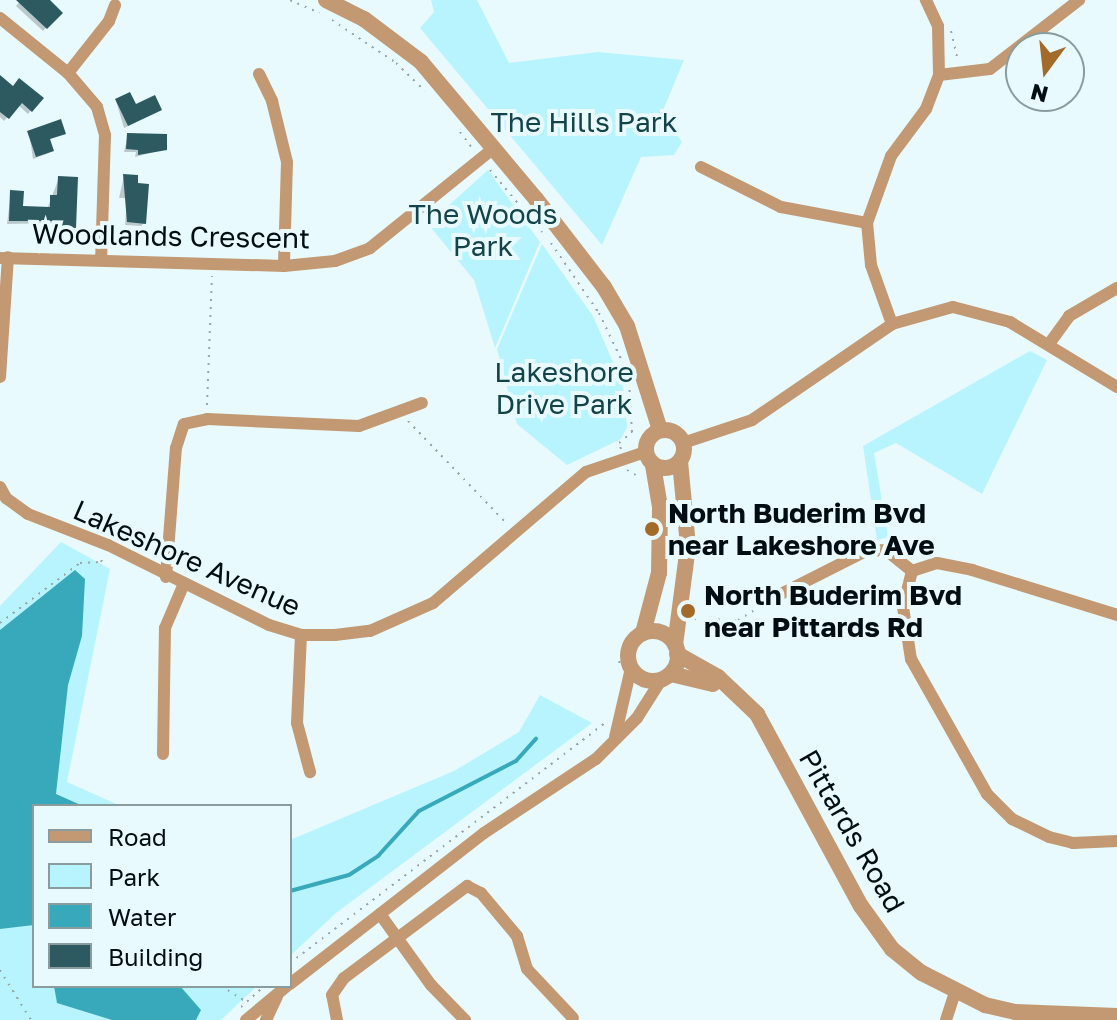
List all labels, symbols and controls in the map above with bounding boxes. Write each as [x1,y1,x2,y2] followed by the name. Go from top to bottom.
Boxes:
[1005,32,1085,112] north arrow
[1028,79,1051,109] text: N
[491,105,677,139] park label: The Hills Park
[408,197,558,263] park label: The Woods Park
[32,217,310,255] street label: Woodlands Crescent
[494,355,634,421] park label: Lakeshore Drive Park
[68,493,306,623] street label: Lakeshore Avenue
[668,496,935,562] place label: North Buderim Bvd near Lakeshore Ave
[643,520,661,538] marker: North Buderim Bvd near Lakeshore Ave
[704,578,962,644] place label: North Buderim Bvd near Pittards Rd
[679,602,697,620] marker: North Buderim Bvd near Pittards Rd
[792,744,912,918] street label: Pittards Road
[32,804,292,988] legend
[108,822,167,851] text: Road
[108,862,160,891] text: Park
[108,902,176,931] text: Water
[108,942,203,971] text: Building

